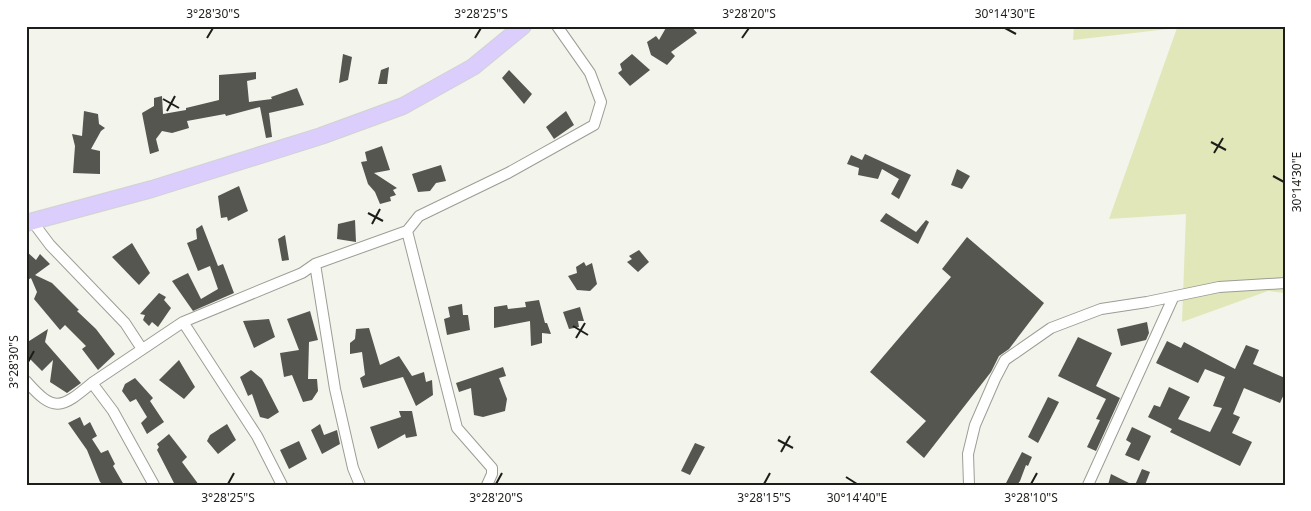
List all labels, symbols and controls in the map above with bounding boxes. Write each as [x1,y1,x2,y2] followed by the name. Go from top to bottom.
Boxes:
[186,5,240,22] text: 3°28'30"S
[454,5,508,22] text: 3°28'25"S
[722,5,776,22] text: 3°28'20"S
[975,5,1035,22] text: 30°14'30"E
[1288,152,1305,212] text: 30°14'30"E
[5,335,22,389] text: 3°28'30"S
[201,489,255,506] text: 3°28'25"S
[469,489,523,506] text: 3°28'20"S
[737,489,791,506] text: 3°28'15"S
[827,489,887,506] text: 30°14'40"E
[1004,489,1058,506] text: 3°28'10"S

